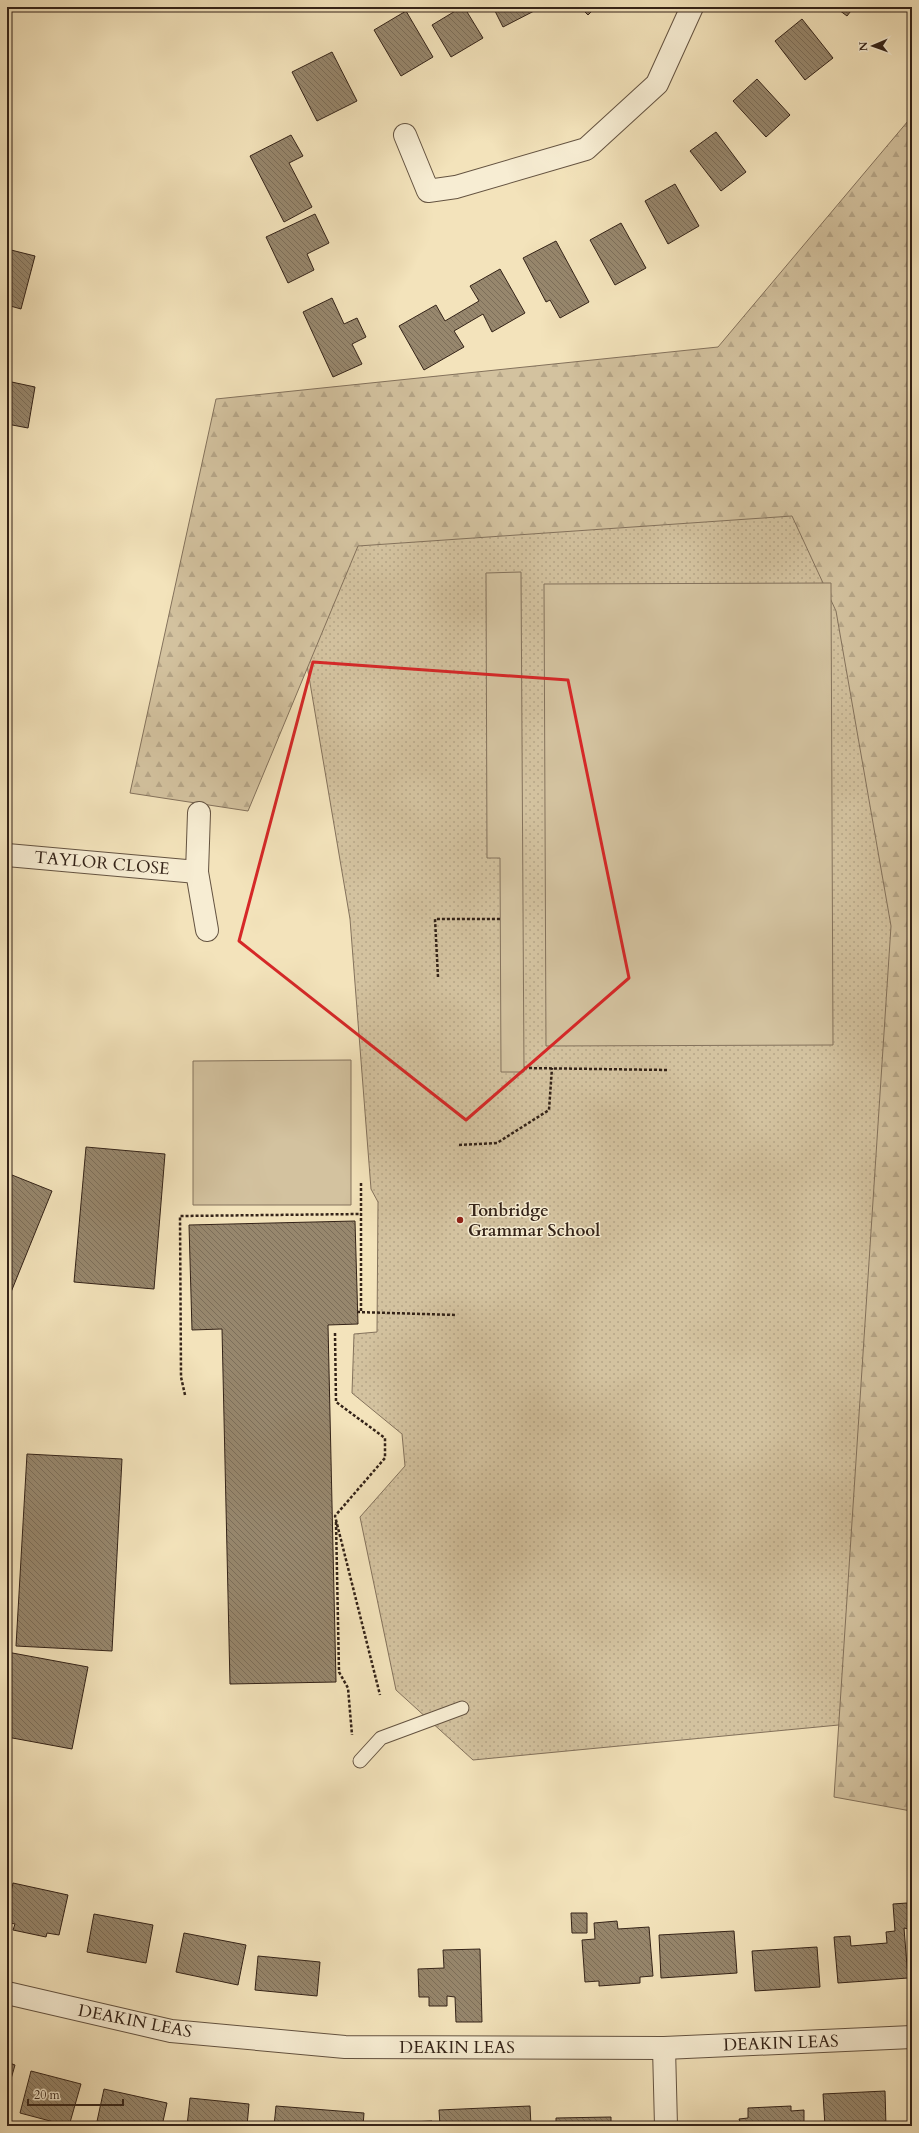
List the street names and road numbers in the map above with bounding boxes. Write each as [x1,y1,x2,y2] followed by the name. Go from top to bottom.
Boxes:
[33,846,171,880] street label: TAYLOR CLOSE
[76,1999,194,2043] street label: DEAKIN LEAS
[723,2029,839,2057] street label: DEAKIN LEAS
[399,2036,515,2059] street label: DEAKIN LEAS

